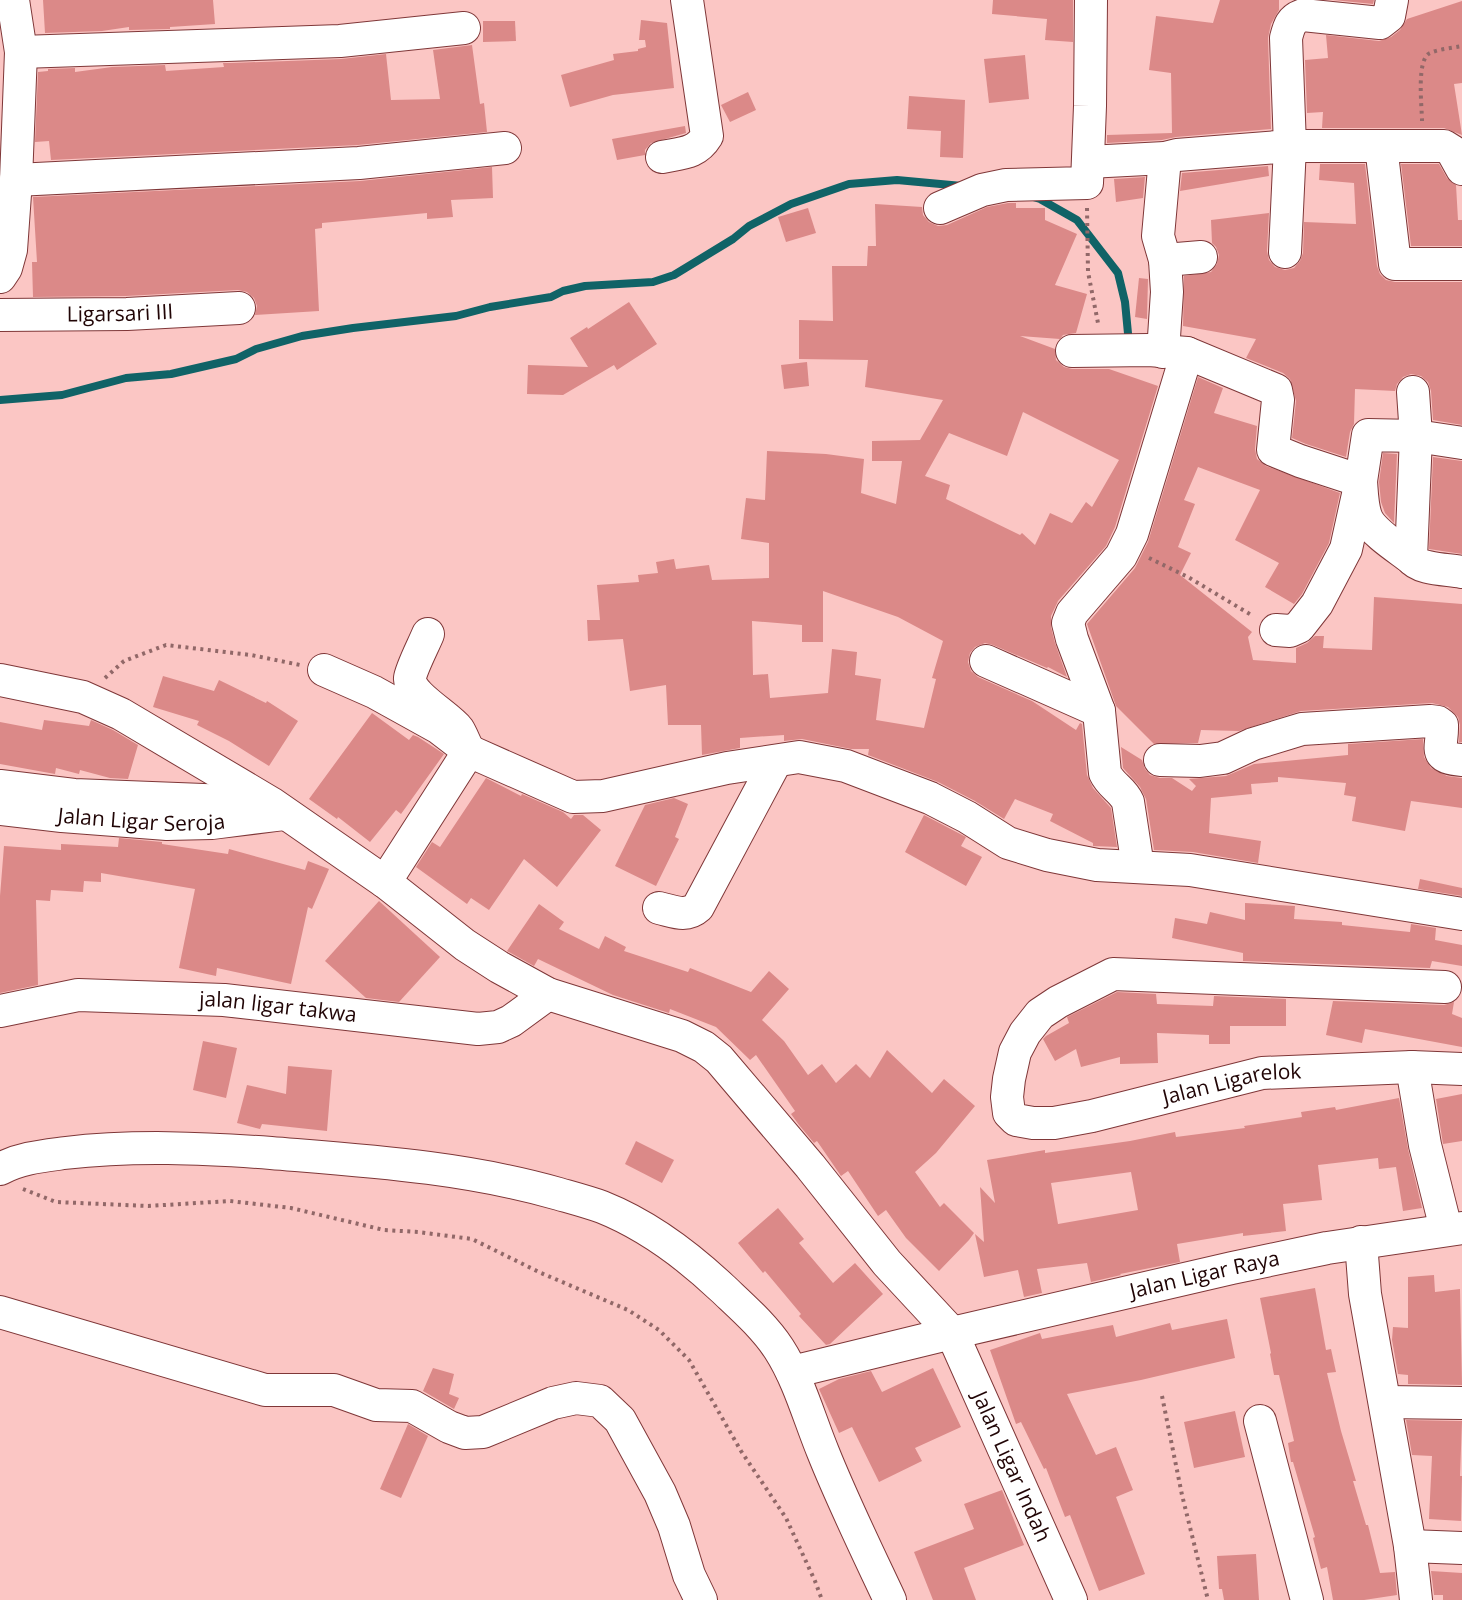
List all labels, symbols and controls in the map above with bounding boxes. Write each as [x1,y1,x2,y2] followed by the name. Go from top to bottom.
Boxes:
[67,297,174,327] street label: Ligarsari III
[54,800,227,837] street label: Jalan Ligar Seroja
[197,984,358,1028] street label: jalan ligar takwa
[1157,1056,1302,1111] street label: Jalan Ligarelok
[1125,1243,1282,1305] street label: Jalan Ligar Raya
[966,1384,1058,1546] street label: Jalan Ligar Indah

